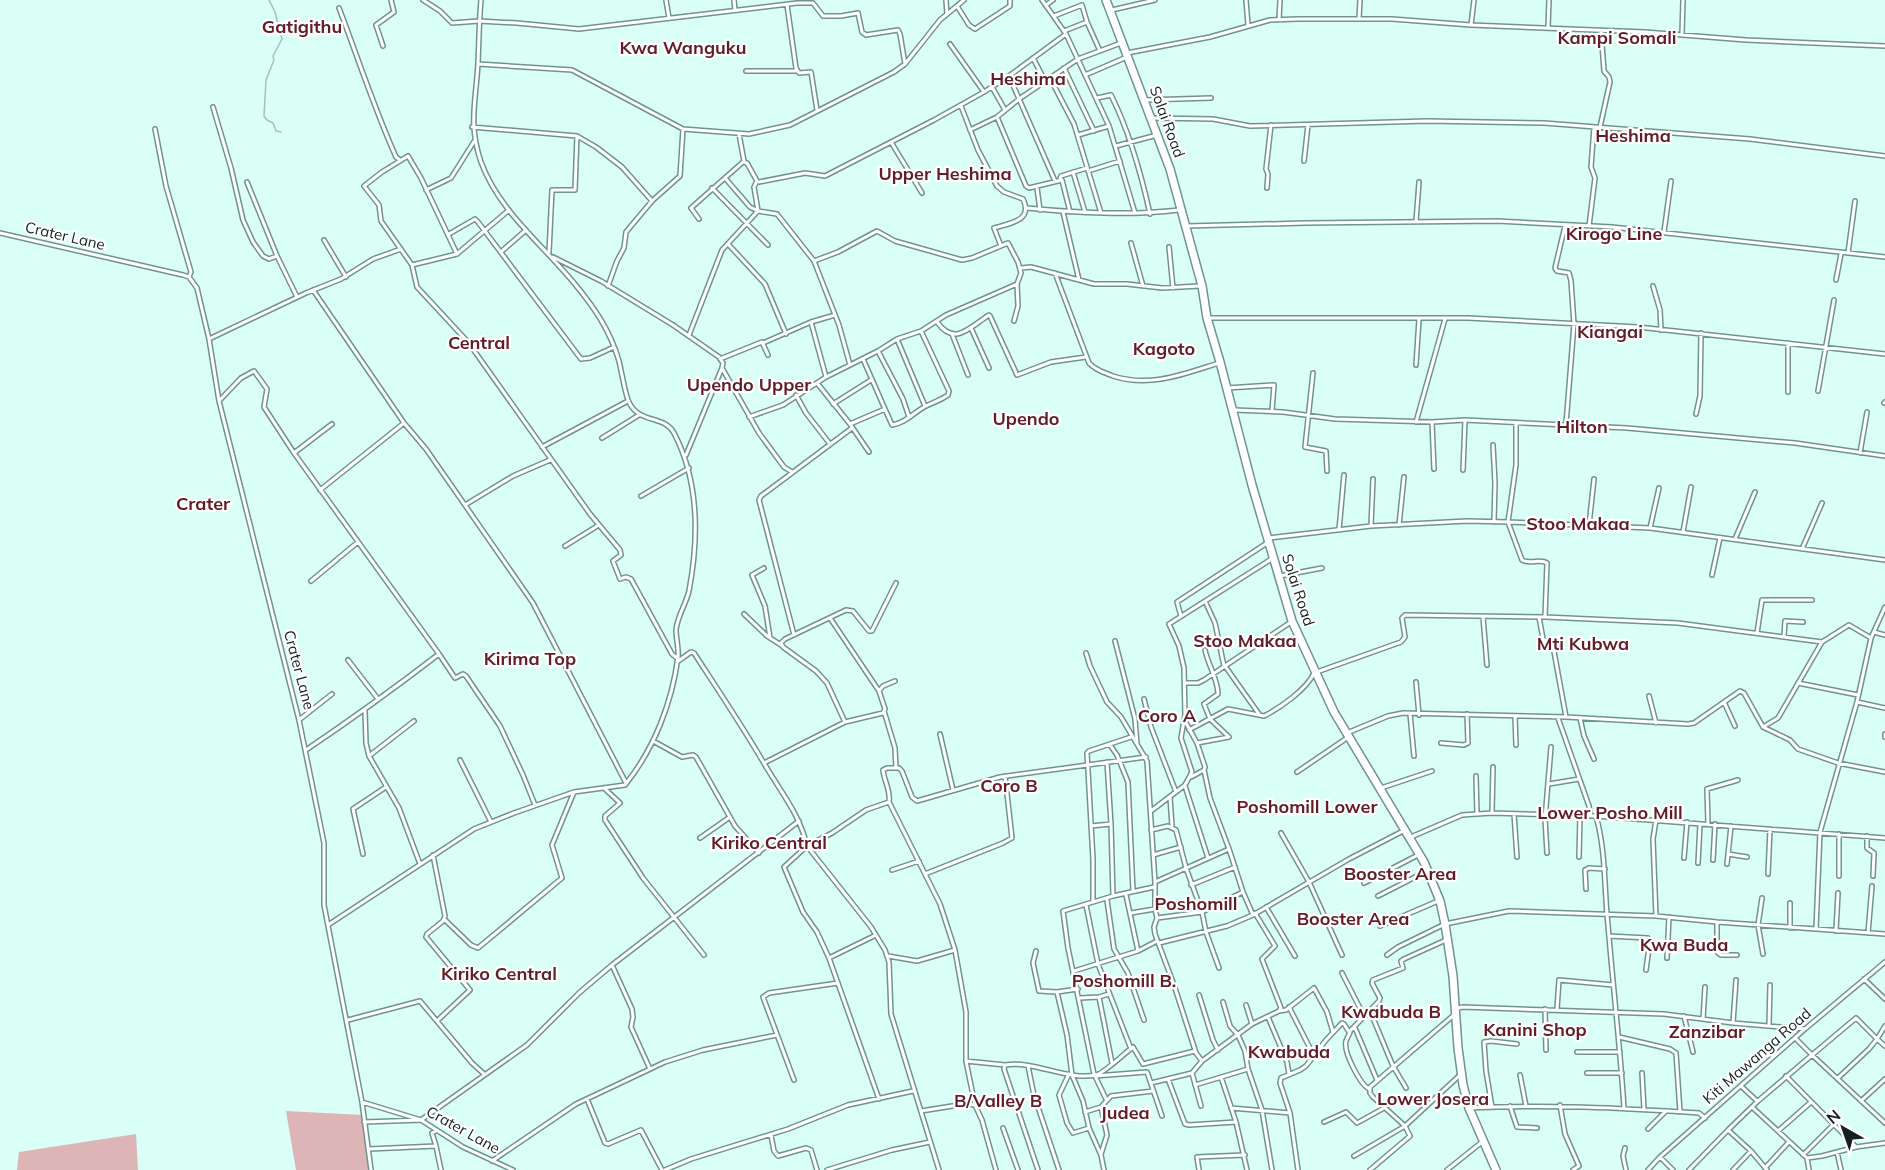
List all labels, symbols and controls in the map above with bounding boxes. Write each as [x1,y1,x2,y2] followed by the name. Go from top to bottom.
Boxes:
[262,15,342,38] district label: Gatigithu
[1557,26,1677,49] district label: Kampi Somali
[620,36,746,59] district label: Kwa Wanguku
[990,67,1066,90] district label: Heshima
[1146,83,1189,160] street label: Solai Road
[1595,124,1671,147] district label: Heshima
[878,162,1012,185] district label: Upper Heshima
[23,217,107,254] street label: Crater Lane
[1566,222,1662,245] district label: Kirogo Line
[1577,320,1643,343] district label: Kiangai
[448,331,510,354] district label: Central
[1133,337,1195,360] district label: Kagoto
[687,373,812,396] district label: Upendo Upper
[992,407,1060,430] district label: Upendo
[1556,415,1608,438] district label: Hilton
[176,492,231,515] district label: Crater
[1526,512,1630,535] district label: Stoo Makaa
[1278,551,1319,628] street label: Solai Road
[280,628,319,712] street label: Crater Lane
[1193,629,1297,652] district label: Stoo Makaa
[1537,632,1629,655] district label: Mti Kubwa
[484,647,576,670] district label: Kirima Top
[1138,704,1197,727] district label: Coro A
[980,774,1038,797] district label: Coro B
[1236,795,1378,818] district label: Poshomill Lower
[1537,801,1683,824] district label: Lower Posho Mill
[711,831,827,854] district label: Kiriko Central
[1344,862,1456,885] district label: Booster Area
[1155,892,1238,915] district label: Poshomill
[1297,907,1409,930] district label: Booster Area
[1640,933,1728,956] district label: Kwa Buda
[441,962,557,985] district label: Kiriko Central
[1072,969,1176,992] district label: Poshomill B.
[1341,1000,1441,1023] district label: Kwabuda B
[1699,1004,1815,1108] street label: Kiti Mawanga Road
[1483,1018,1587,1041] district label: Kanini Shop
[1669,1020,1746,1043] district label: Zanzibar
[1248,1040,1330,1063] district label: Kwabuda
[1377,1087,1489,1110] district label: Lower Josera
[954,1089,1042,1112] district label: B/Valley B
[1813,1098,1873,1158] north arrow
[1100,1101,1150,1124] district label: Judea
[423,1102,503,1158] street label: Crater Lane
[1822,1105,1844,1128] text: N

